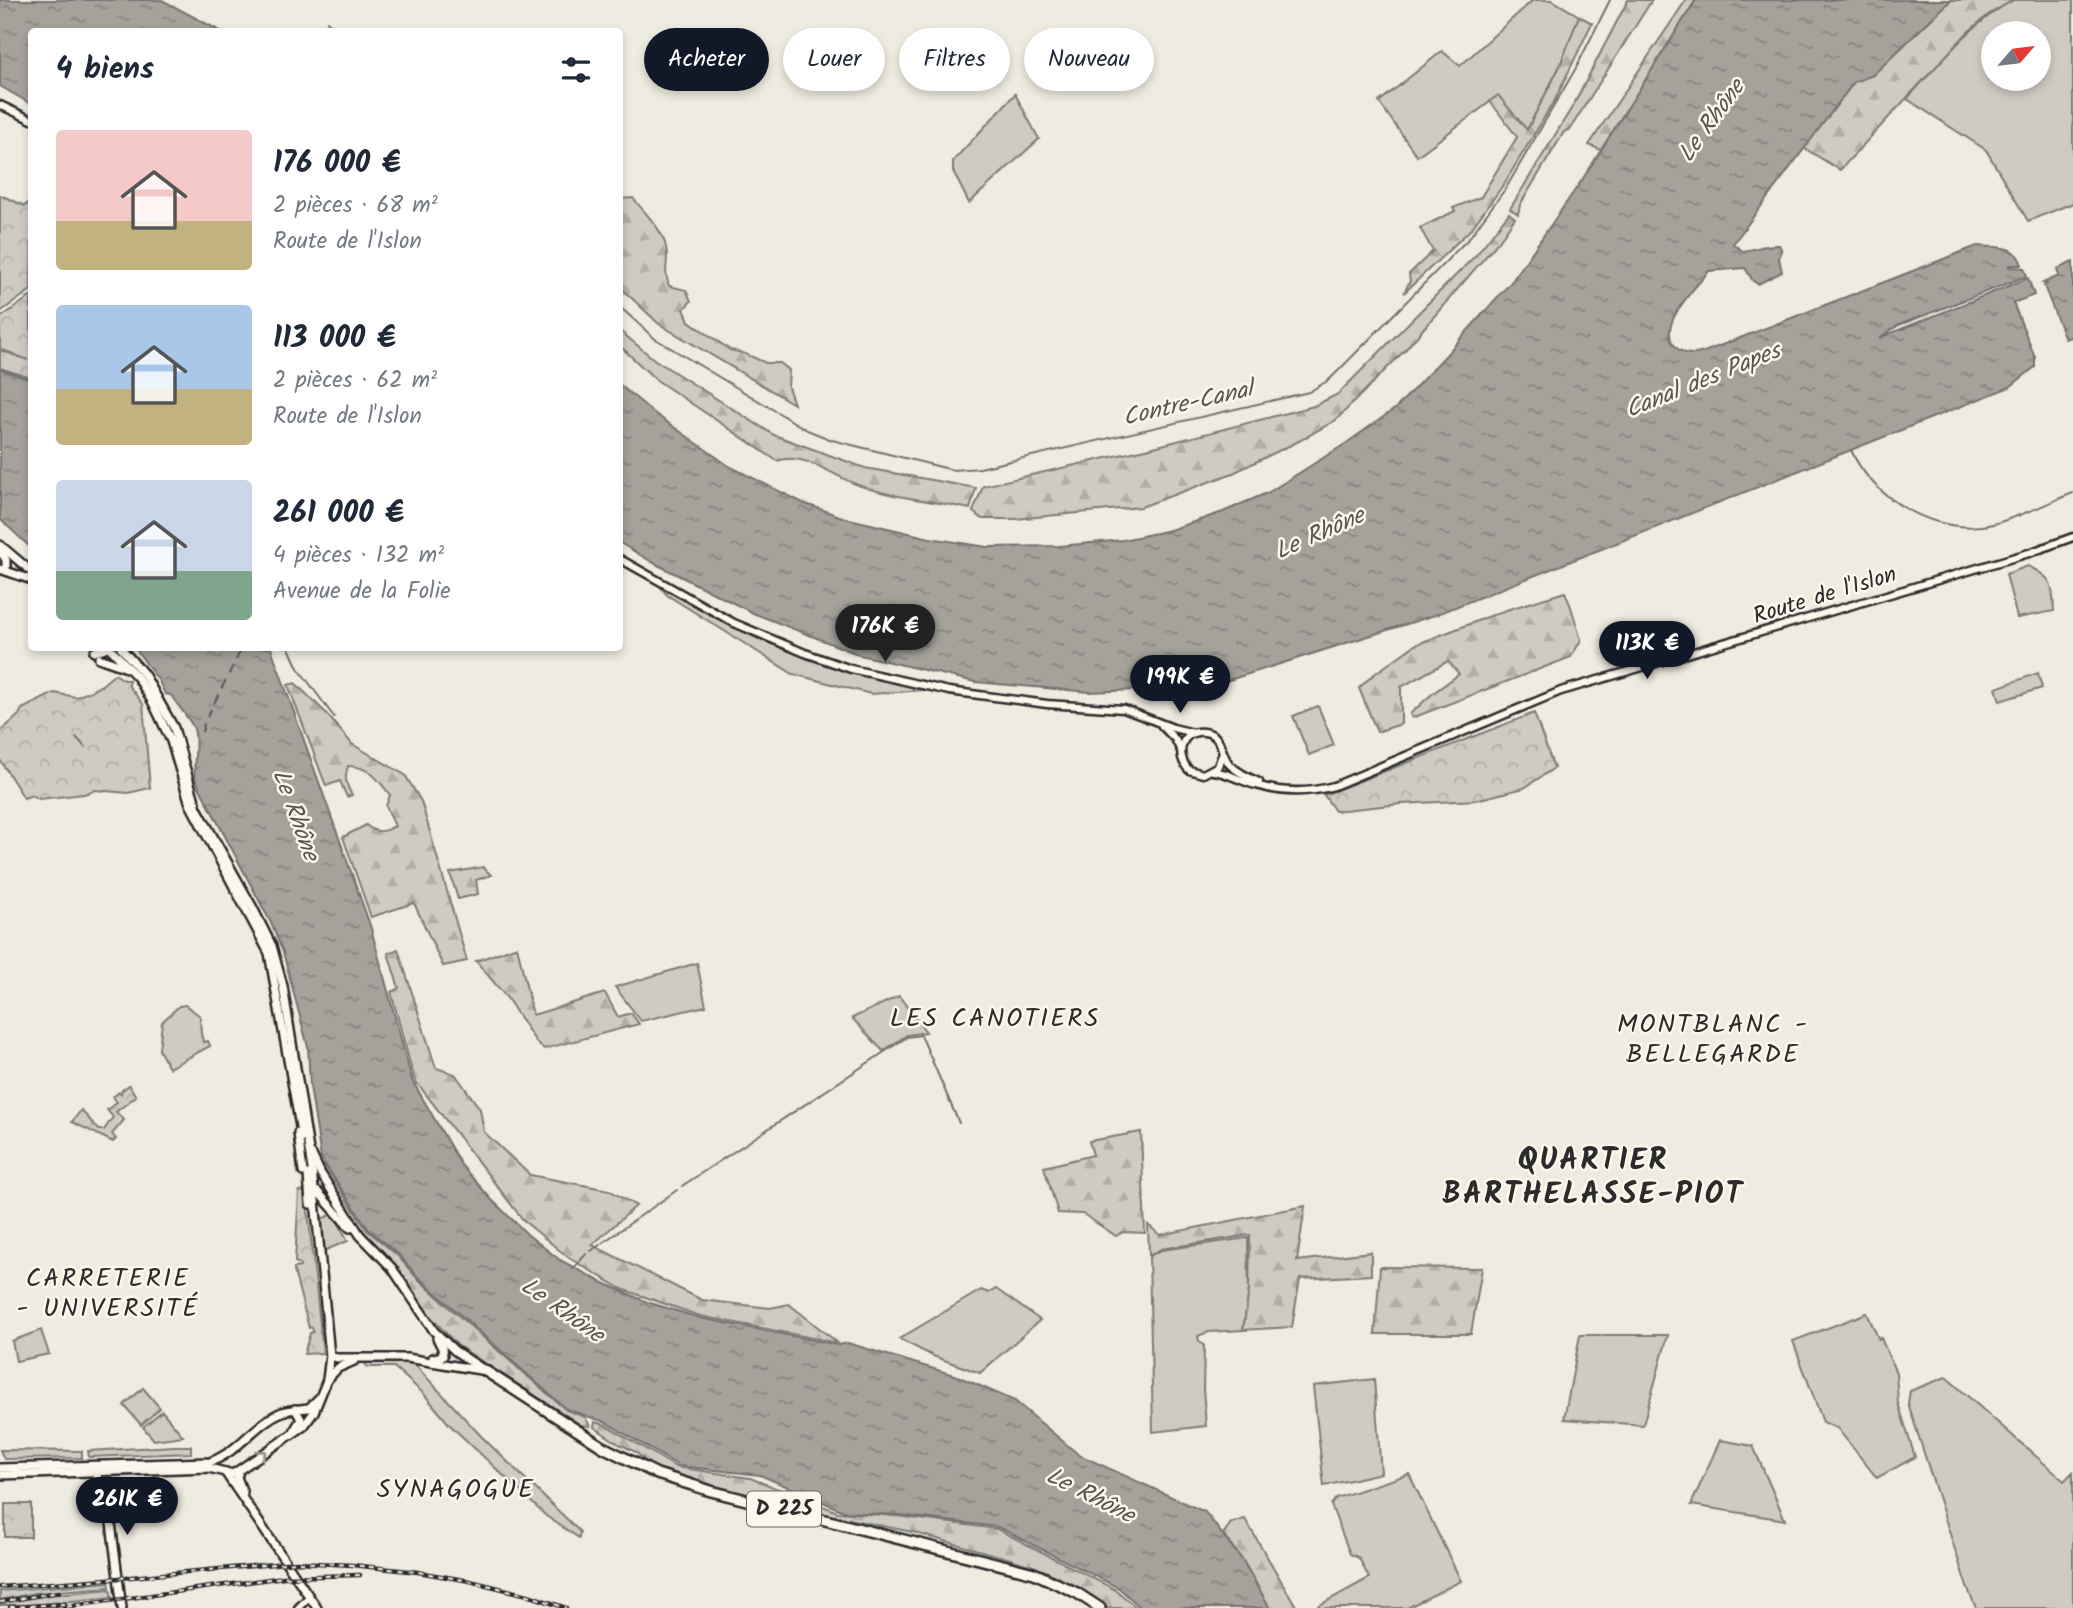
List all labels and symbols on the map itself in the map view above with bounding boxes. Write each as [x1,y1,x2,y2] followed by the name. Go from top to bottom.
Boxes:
[1981,21,2051,91] north arrow
[1668,69,1757,171] water label: Le Rhône
[1619,331,1789,430] water label: Canal des Papes
[1119,369,1261,438] water label: Contre-Canal
[1269,496,1373,571] water label: Le Rhône
[1749,557,1901,635] street label: Route de l'Islon
[828,604,942,664] pin: 176K €
[1590,622,1704,681] pin: 113K €
[1123,656,1237,715] pin: 199K €
[260,764,330,868] water label: Le Rhône
[890,998,1100,1040] district label: LES CANOTIERS
[1617,1004,1809,1076] district label: MONTBLANC - BELLEGARDE
[1442,1137,1744,1219] district label: QUARTIER BARTHELASSE-PIOT
[17,1258,199,1330] district label: CARRETERIE - UNIVERSITÉ
[512,1268,614,1355] water label: Le Rhône
[254,1450,267,1462] one-way arrow
[1039,1457,1143,1536] water label: Le Rhône
[377,1469,535,1511] district label: SYNAGOGUE
[70,1478,184,1537] pin: 261K €
[747,1492,821,1526] road number: D 225

